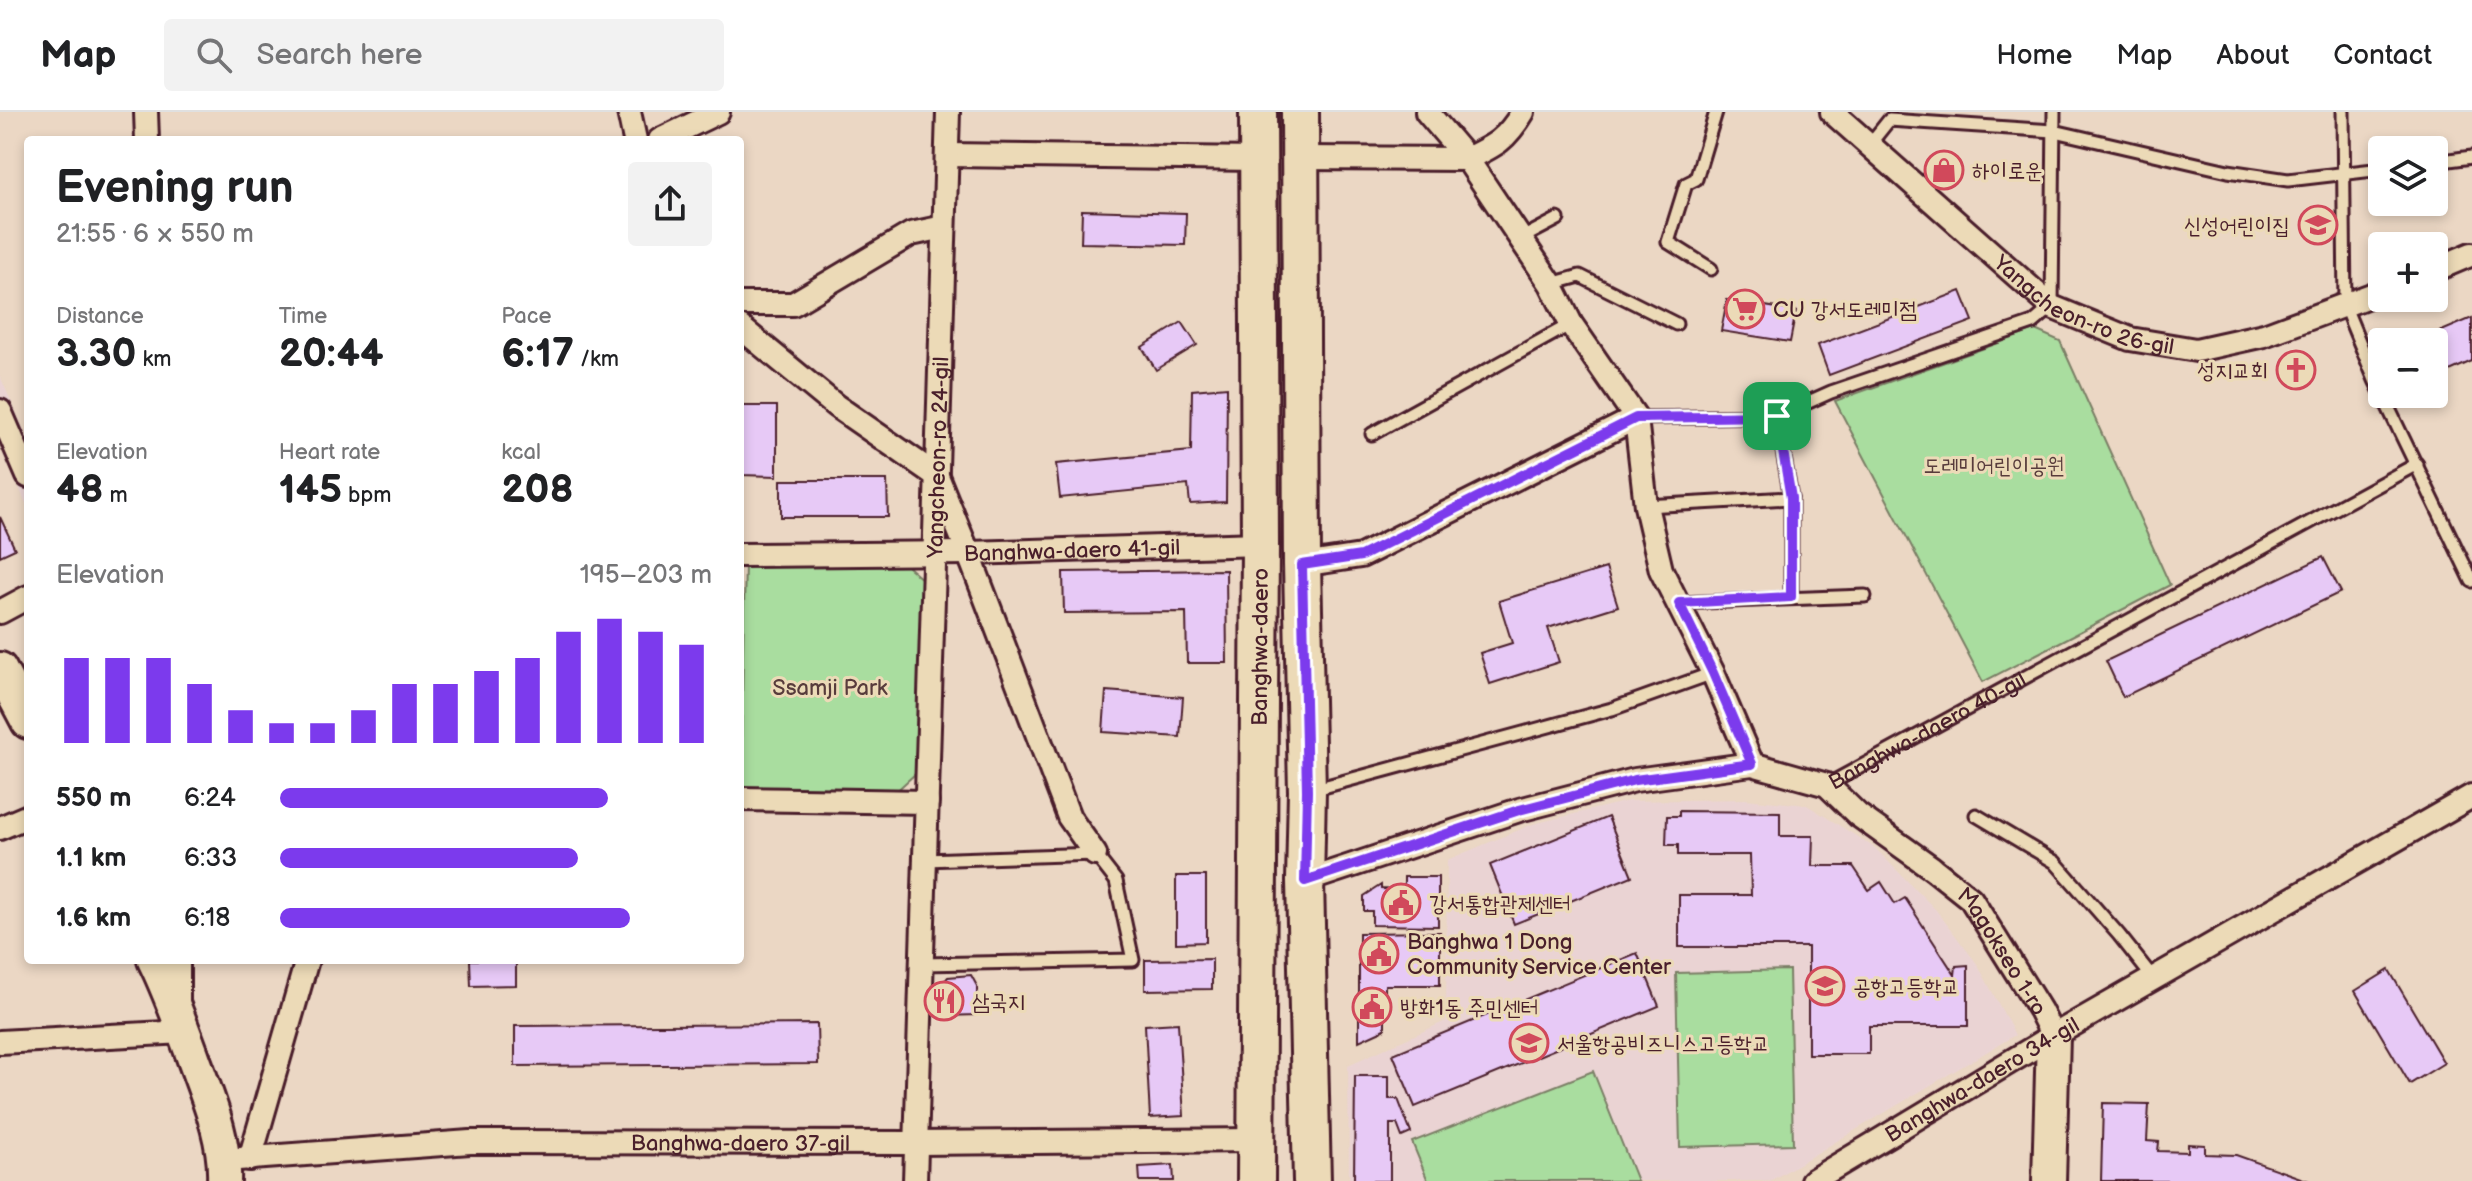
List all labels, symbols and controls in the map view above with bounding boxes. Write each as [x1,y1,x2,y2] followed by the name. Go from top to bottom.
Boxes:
[164,19,724,91] search box
[40,33,116,78] text: Map
[192,33,236,77] icon: search
[256,37,423,73] text: Search here
[1996,39,2072,72] text: Home
[2116,39,2173,72] text: Map
[2217,39,2289,72] text: About
[2333,39,2432,72] text: Contact
[2368,136,2448,408] map controls
[2368,136,2448,216] button: layers
[1923,149,1965,191] shop icon: 하이로운
[1972,158,2043,185] place label: 하이로운
[56,162,293,215] text: Evening run
[628,162,712,246] button: share
[2297,204,2339,246] school or university icon: 신성어린이집
[2184,213,2290,240] place label: 신성어린이집
[56,219,254,250] text: 21:55 · 6 × 550 m
[2368,232,2448,312] button: +
[1987,249,2176,361] street label: Yangcheon-ro 26-gil
[1724,288,1766,330] supermarket icon: CU 강서도레미점
[1773,297,1917,324] place label: CU 강서도레미점
[56,303,144,330] text: Distance
[279,303,327,330] text: Time
[501,303,552,330] text: Pace
[2368,328,2448,408] button: −
[56,330,136,378] text: 3.30
[279,330,384,378] text: 20:44
[501,330,574,378] text: 6:17
[136,346,171,373] text: km
[574,346,619,373] text: /km
[2275,349,2317,391] church icon: 성지교회
[922,356,955,559] street label: Yangcheon-ro 24-gil
[2197,358,2268,385] place label: 성지교회
[1743,382,1811,450] pin
[1755,394,1799,438] icon: arrive
[56,439,148,466] text: Elevation
[279,439,380,466] text: Heart rate
[501,439,541,466] text: kcal
[1923,453,2065,480] park label: 도레미어린이공원
[56,466,104,514] text: 48
[279,466,342,514] text: 145
[501,466,574,514] text: 208
[104,482,128,509] text: m
[342,482,391,509] text: bpm
[963,534,1181,568] street label: Banghwa-daero 41-gil
[56,560,164,591] text: Elevation
[580,560,712,591] text: 195–203 m
[1247,568,1275,726] street label: Banghwa-daero
[1824,667,2031,797] street label: Banghwa-daero 40-gil
[772,675,888,702] park label: Ssamji Park
[56,783,131,814] text: 550 m
[184,783,236,814] text: 6:24
[56,843,126,874] text: 1.1 km
[184,843,237,874] text: 6:33
[1380,882,1422,924] public building icon: 강서통합관제센터
[1952,882,2052,1021] street label: Magokseo 1-ro
[1429,891,1571,918] place label: 강서통합관제센터
[56,903,131,934] text: 1.6 km
[184,903,230,934] text: 6:18
[1407,929,1672,981] place label: Banghwa 1 Dong Community Service Center
[1358,933,1400,975] public building icon: Banghwa 1 Dong Community Service Center
[1804,965,1846,1007] school or university icon: 공항고등학교
[1853,974,1959,1001] place label: 공항고등학교
[923,980,965,1022] restaurant icon: 삼국지
[1351,986,1393,1028] public building icon: 방화1동 주민센터
[972,989,1025,1016] place label: 삼국지
[1400,995,1538,1022] place label: 방화1동 주민센터
[1881,1012,2084,1149] street label: Banghwa-daero 34-gil
[1508,1022,1550,1064] school or university icon: 서울항공비즈니스고등학교
[1557,1031,1769,1058] place label: 서울항공비즈니스고등학교
[631,1130,850,1158] street label: Banghwa-daero 37-gil

